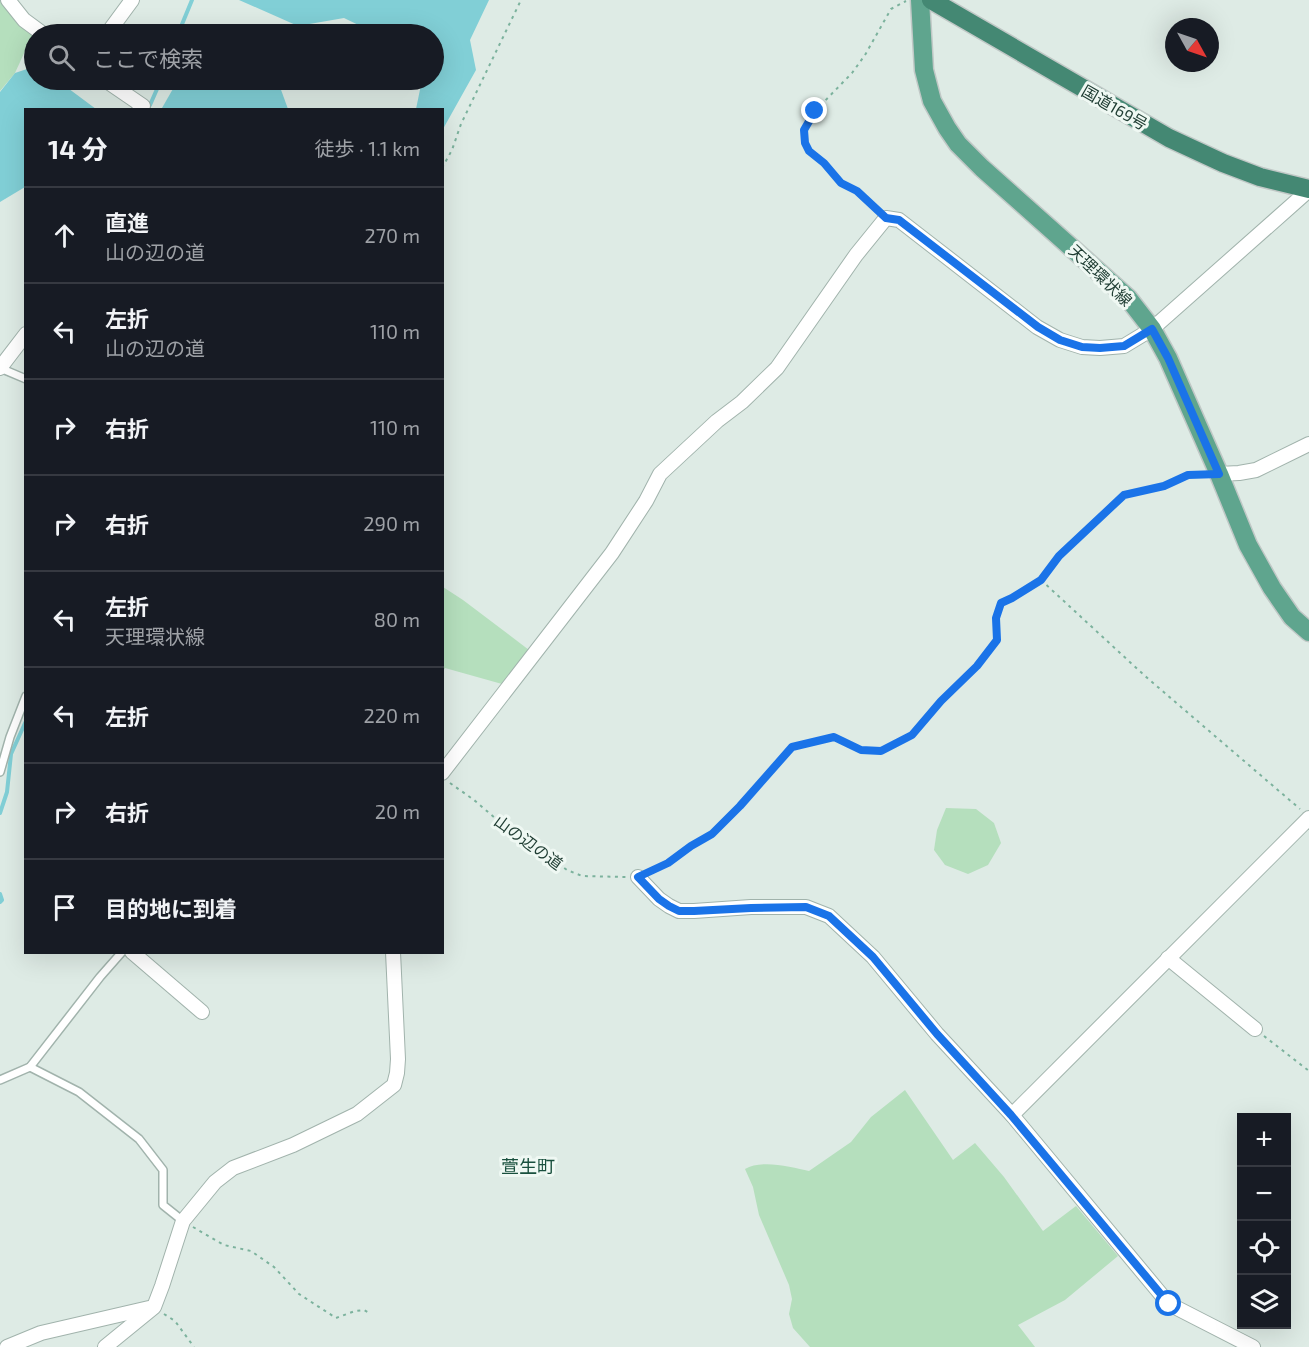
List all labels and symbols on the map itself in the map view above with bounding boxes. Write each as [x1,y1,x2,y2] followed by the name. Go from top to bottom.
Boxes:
[1165,18,1219,72] north arrow
[1079,81,1151,133] street label: 国道169号
[801,97,827,123] route end
[1066,240,1136,310] street label: 天理環状線
[491,811,567,873] street label: 山の辺の道
[501,1155,555,1177] district label: 萱生町
[1155,1290,1181,1316] route start

